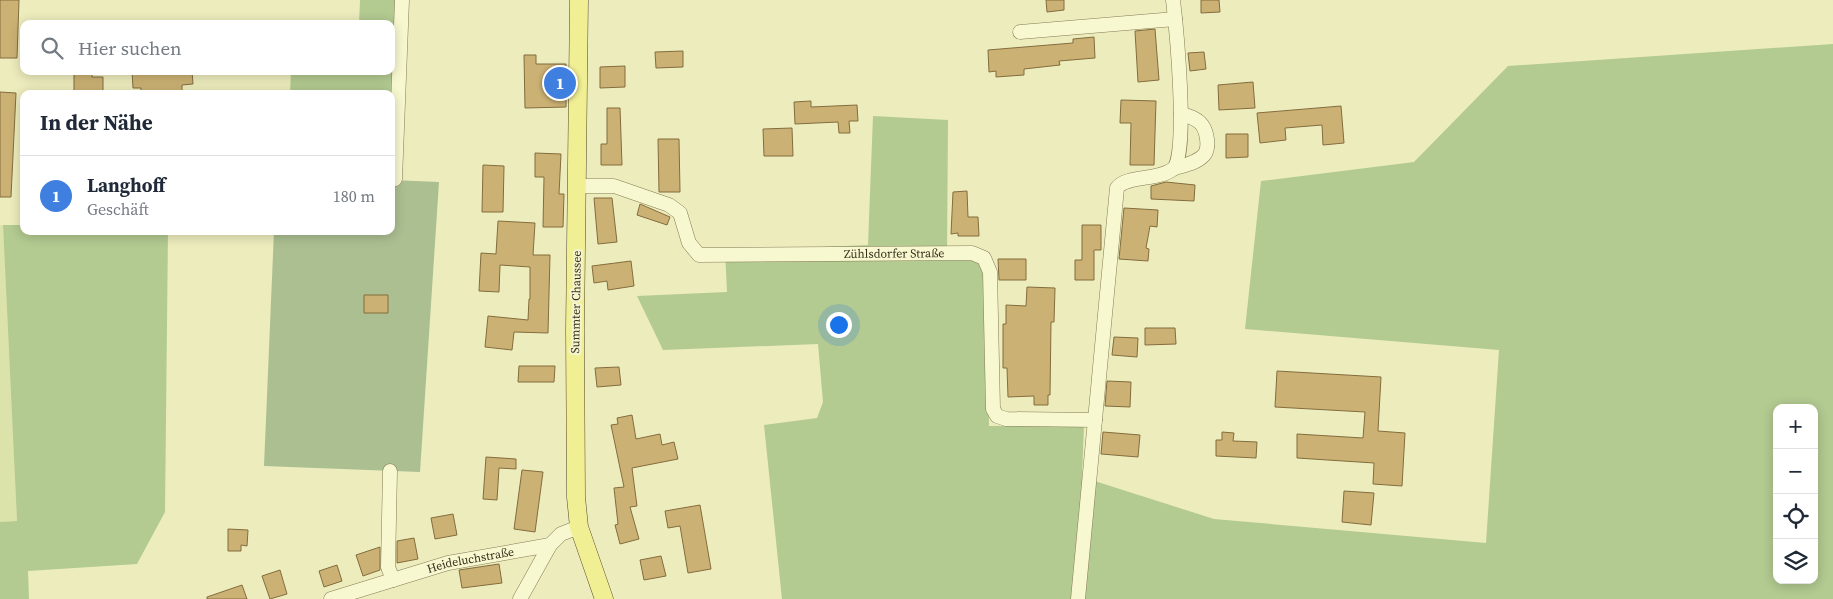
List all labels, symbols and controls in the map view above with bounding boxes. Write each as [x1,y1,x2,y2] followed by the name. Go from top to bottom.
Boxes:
[20,20,395,75] search box
[38,34,66,62] icon: search
[78,35,182,61] text: Hier suchen
[544,64,576,102] pin: 1
[40,108,153,137] text: In der Nähe
[87,172,165,198] text: Langhoff
[52,185,60,207] text: 1
[333,185,375,207] text: 180 m
[87,198,149,220] text: Geschäft
[844,245,944,262] street label: Zühlsdorfer Straße
[567,250,585,354] street label: Summter Chaussee
[826,312,852,338] your location
[1773,404,1818,584] map controls
[1773,404,1818,449] button: +
[1773,449,1818,494] button: −
[1773,494,1818,539] button: locate
[1773,539,1818,584] button: layers
[425,544,515,577] street label: Heideluchstraße

